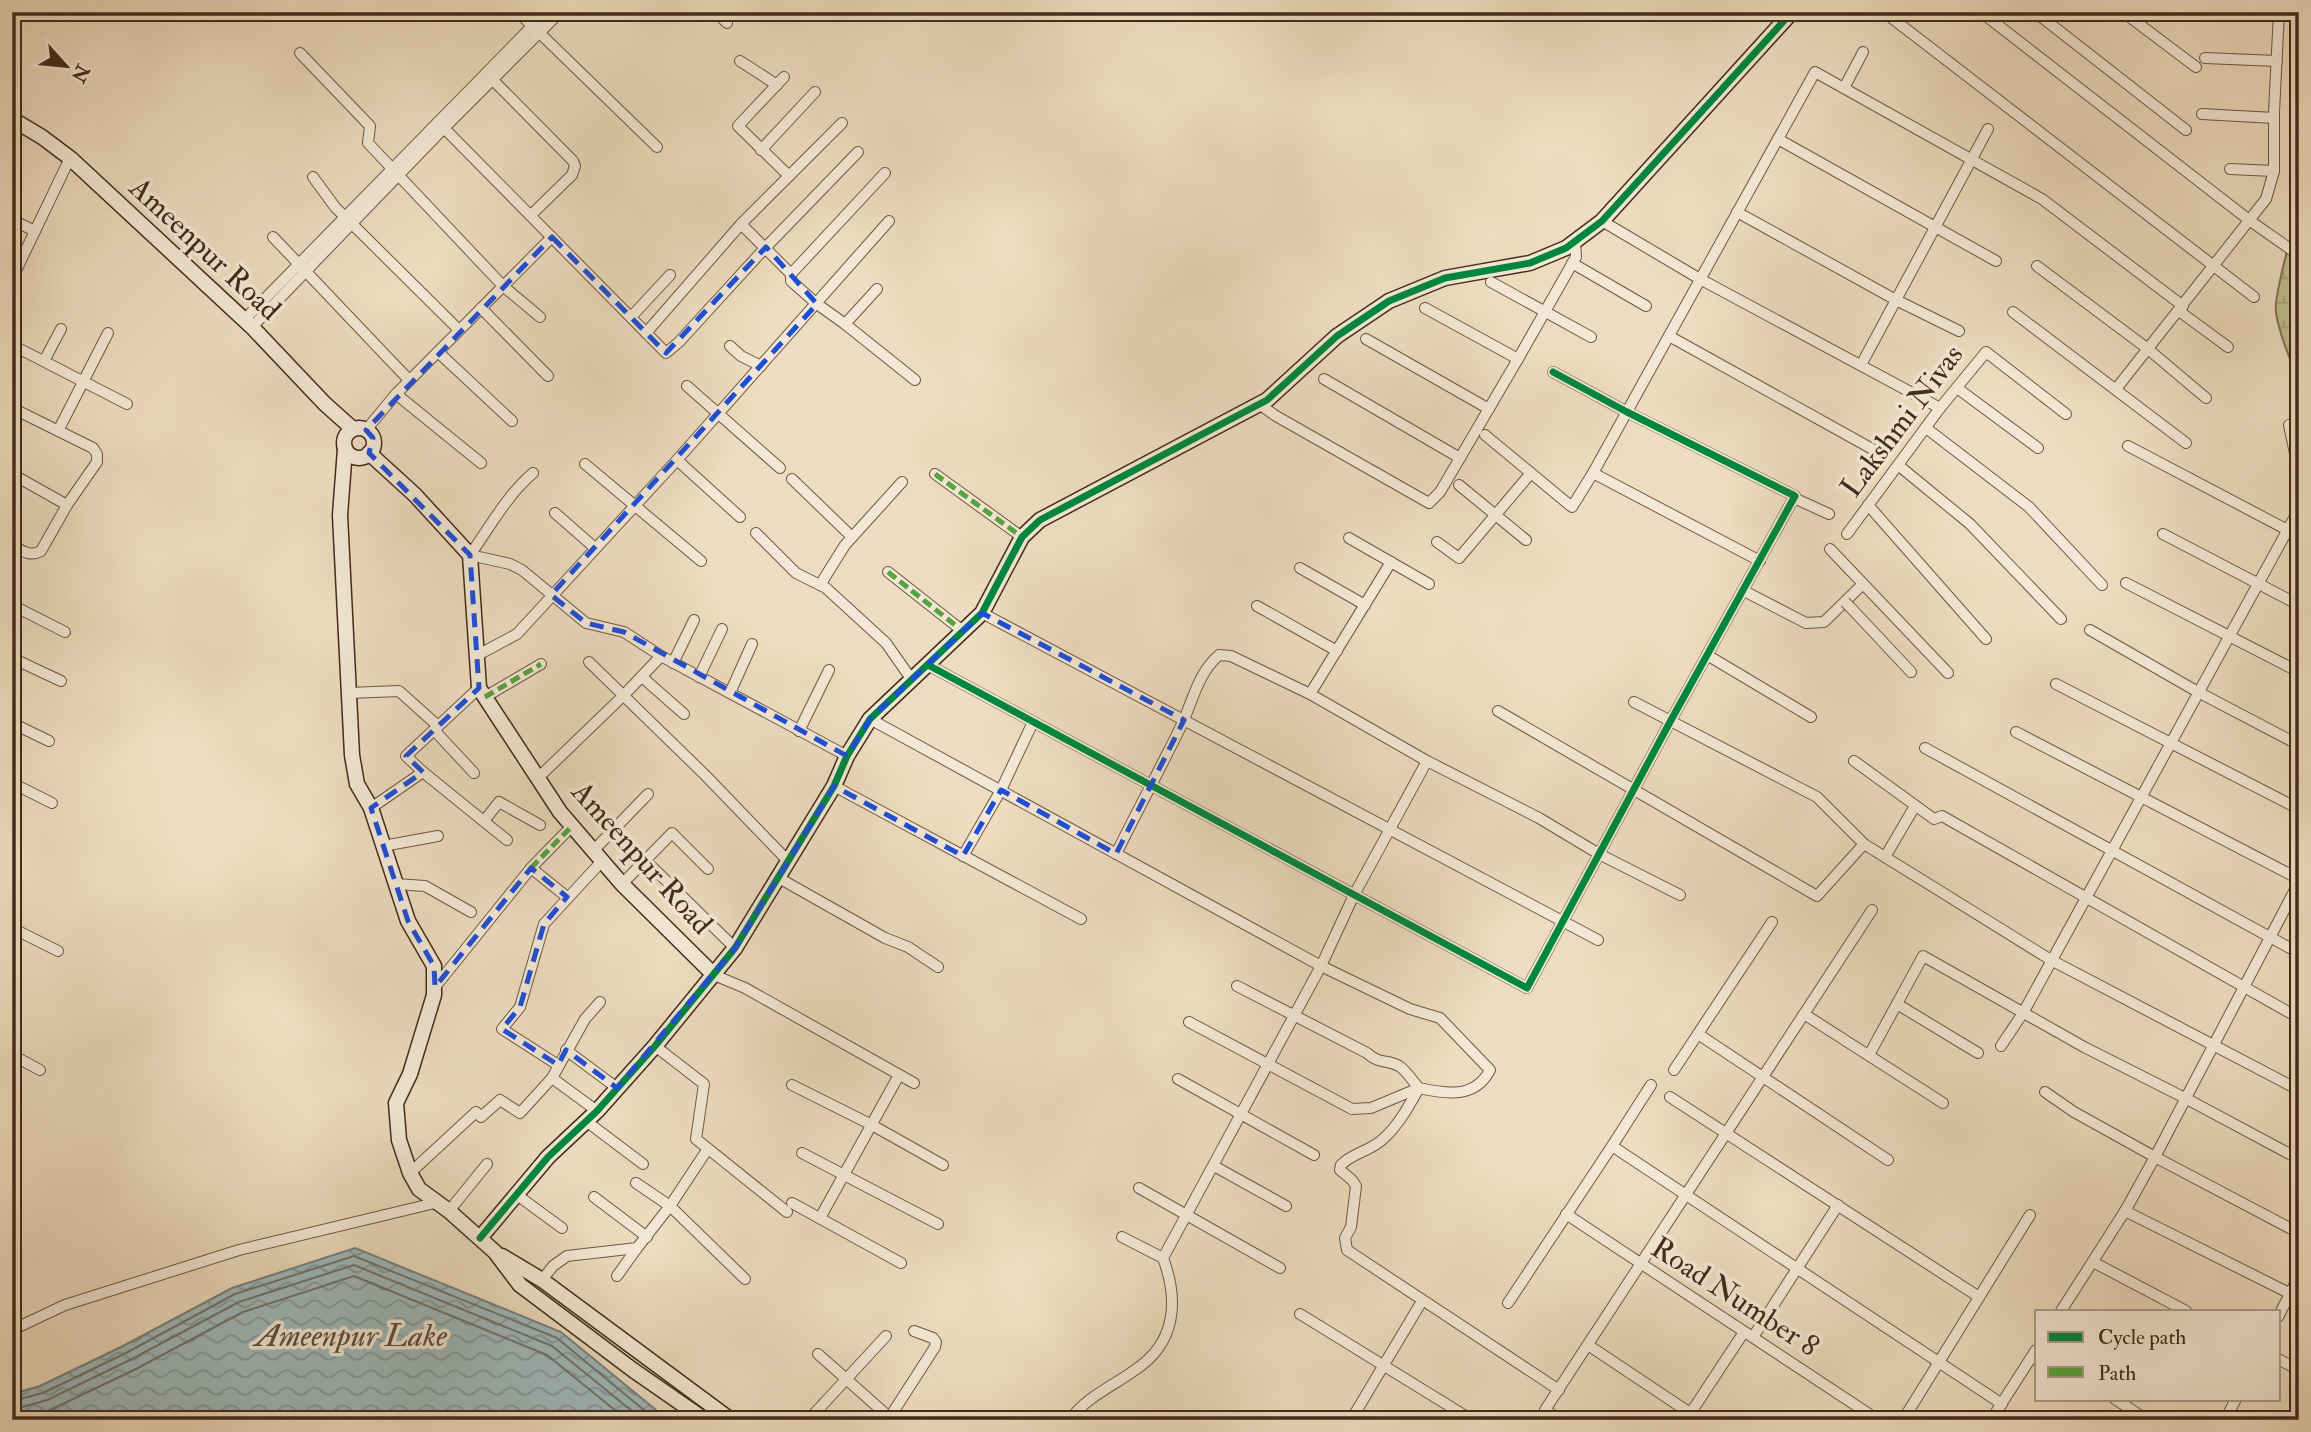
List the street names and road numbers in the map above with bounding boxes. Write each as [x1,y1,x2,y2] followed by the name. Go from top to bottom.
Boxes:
[121,169,289,329] street label: Ameenpur Road
[1833,337,1971,505] street label: Lakshmi Nivas
[563,773,721,942] street label: Ameenpur Road
[1644,1229,1826,1365] street label: Road Number 8

